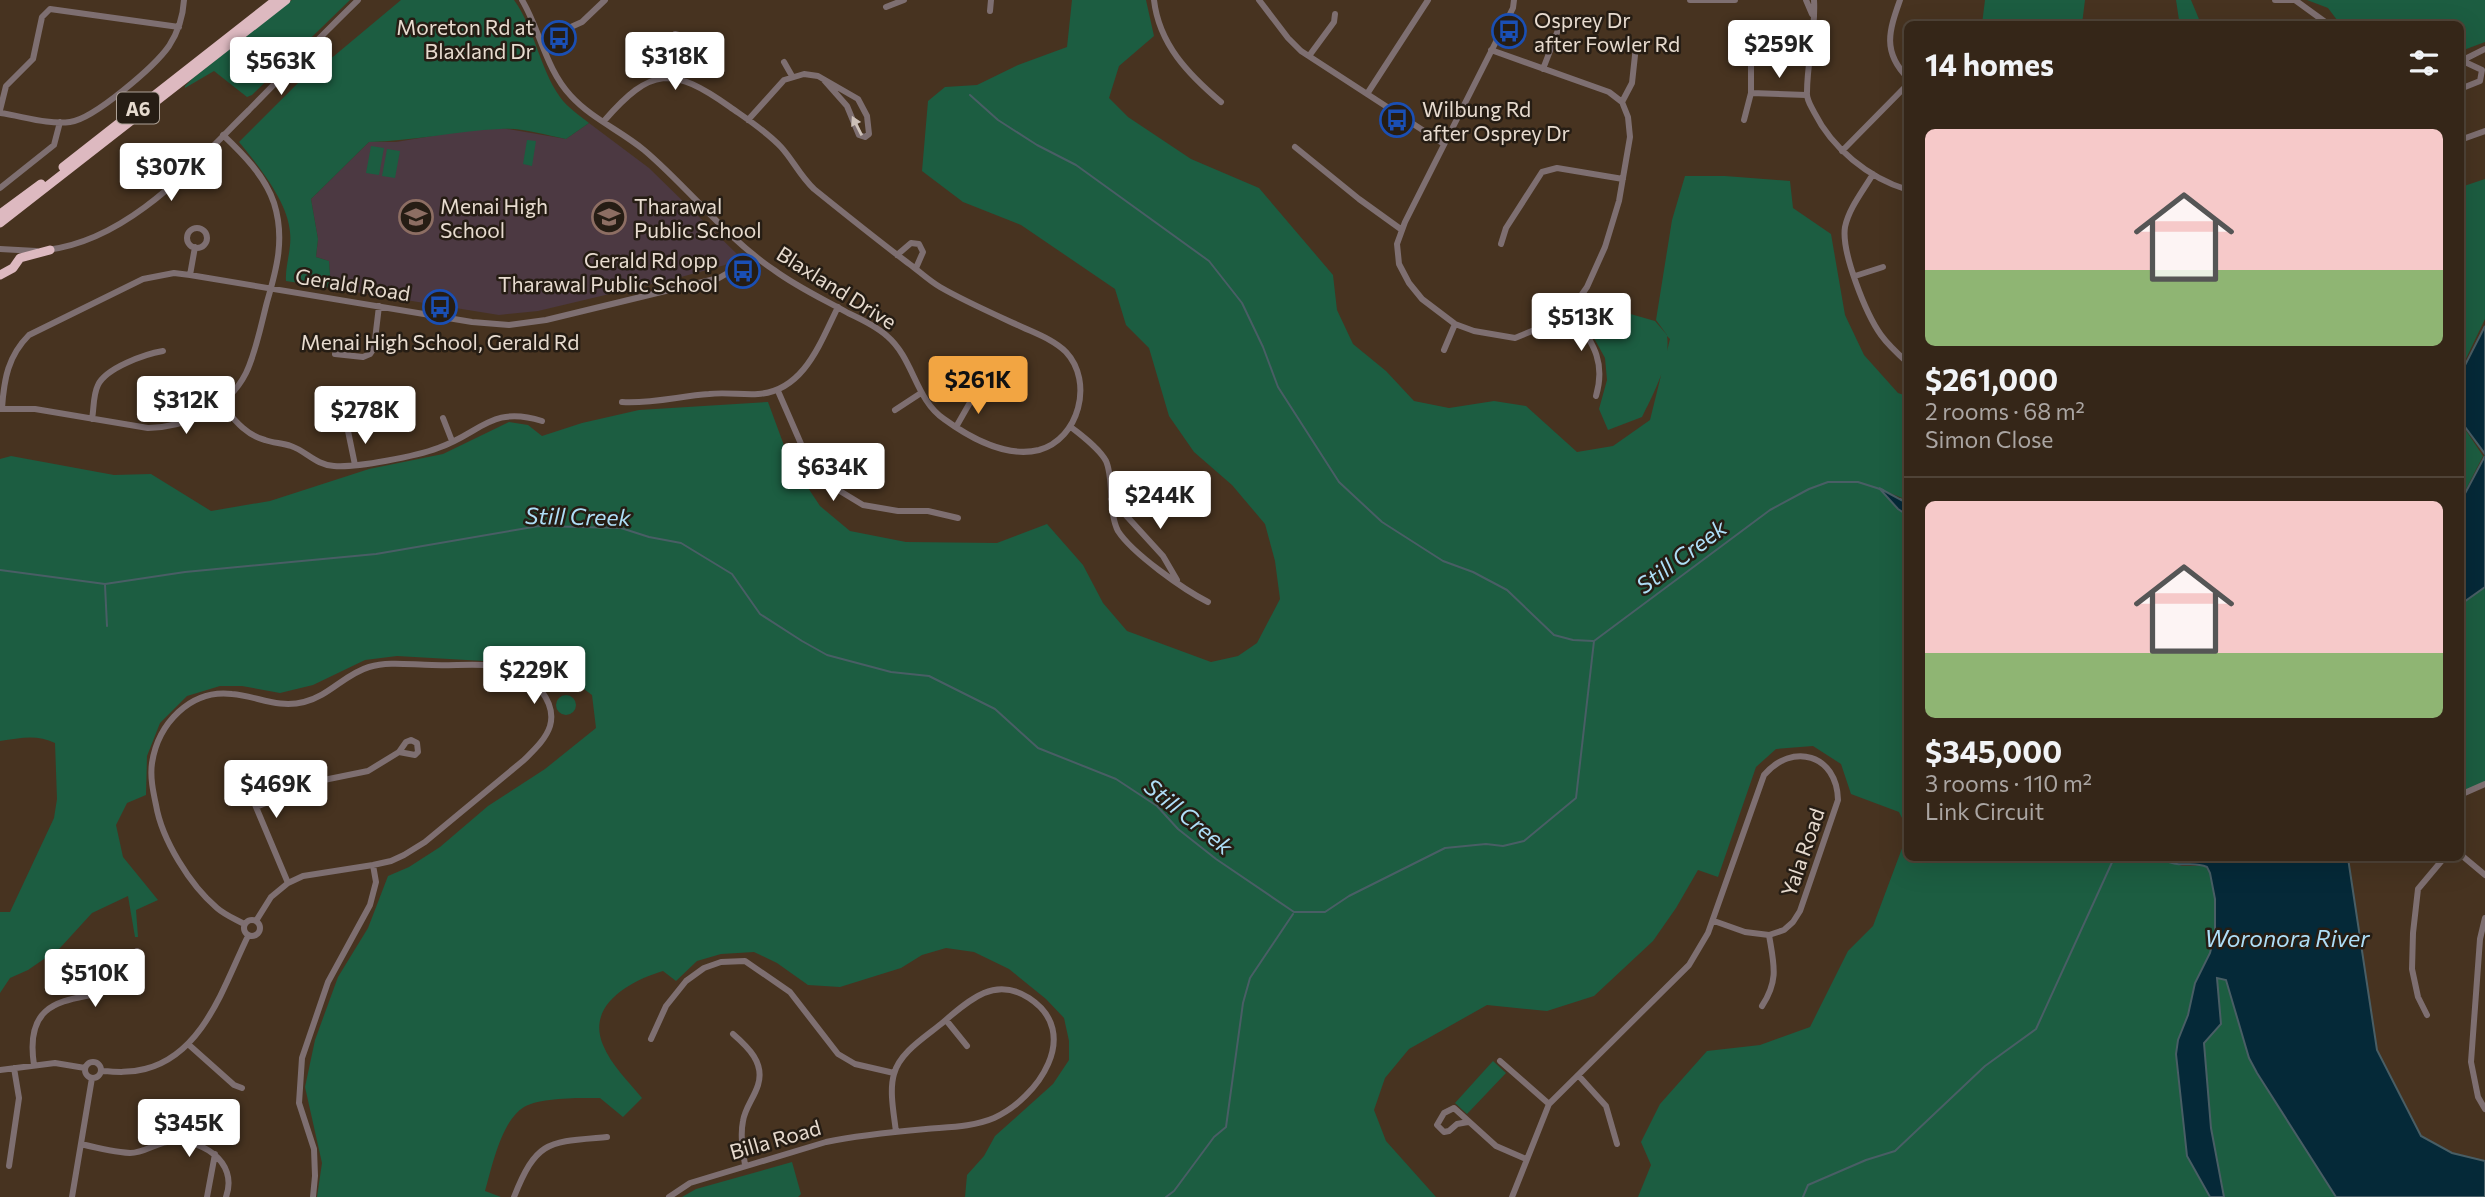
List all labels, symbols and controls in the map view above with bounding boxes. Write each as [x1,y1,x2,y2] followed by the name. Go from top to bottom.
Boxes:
[1534,7,1680,56] place label: Osprey Dr after Fowler Rd
[1490,12,1528,50] bus stop icon: Osprey Dr after Fowler Rd
[396,14,534,63] place label: Moreton Rd at Blaxland Dr
[540,19,578,57] bus stop icon: Moreton Rd at Blaxland Dr
[1730,20,1828,80] pin: $259K
[1744,29,1814,57] text: $259K
[626,32,724,92] pin: $318K
[232,38,330,97] pin: $563K
[641,41,709,69] text: $318K
[2405,44,2443,82] icon: filters
[1925,45,2054,82] text: 14 homes
[246,46,316,74] text: $563K
[117,92,159,124] road number: A6
[1422,96,1570,145] place label: Wilbung Rd after Osprey Dr
[1378,101,1416,139] bus stop icon: Wilbung Rd after Osprey Dr
[851,116,863,136] one-way arrow
[122,144,220,203] pin: $307K
[136,152,206,180] text: $307K
[2121,174,2247,300] icon: home
[440,193,548,242] place label: Menai High School
[634,193,762,242] place label: Tharawal Public School
[397,198,435,236] school or university icon: Menai High School
[590,198,628,236] school or university icon: Tharawal Public School
[773,240,901,334] street label: Blaxland Drive
[498,247,718,296] place label: Gerald Rd opp Tharawal Public School
[724,252,762,290] bus stop icon: Gerald Rd opp Tharawal Public School
[294,263,412,305] street label: Gerald Road
[421,288,459,326] bus stop icon: Menai High School, Gerald Rd
[1532,294,1630,353] pin: $513K
[1548,302,1614,330] text: $513K
[301,329,579,354] place label: Menai High School, Gerald Rd
[929,356,1027,416] pin: $261K
[1925,360,2058,397] text: $261,000
[945,365,1011,393] text: $261K
[137,376,235,436] pin: $312K
[153,385,219,413] text: $312K
[316,386,414,446] pin: $278K
[331,395,399,423] text: $278K
[1925,397,2085,425] text: 2 rooms · 68 m²
[1925,425,2054,453] text: Simon Close
[784,444,882,503] pin: $634K
[798,452,868,480] text: $634K
[1111,472,1209,531] pin: $244K
[1125,480,1195,508] text: $244K
[525,501,632,531] water label: Still Creek
[1630,513,1732,599] water label: Still Creek
[2121,546,2247,672] icon: home
[485,646,583,706] pin: $229K
[499,655,569,683] text: $229K
[1925,732,2062,769] text: $345,000
[227,760,325,820] pin: $469K
[240,769,312,797] text: $469K
[1925,769,2092,797] text: 3 rooms · 110 m²
[1139,772,1239,861] water label: Still Creek
[1925,797,2044,825] text: Link Circuit
[1775,804,1829,900] street label: Yala Road
[2205,924,2370,952] water label: Woronora River
[46,950,144,1009] pin: $510K
[61,958,129,986] text: $510K
[140,1100,238,1159] pin: $345K
[154,1108,224,1136] text: $345K
[727,1114,823,1164] street label: Billa Road

